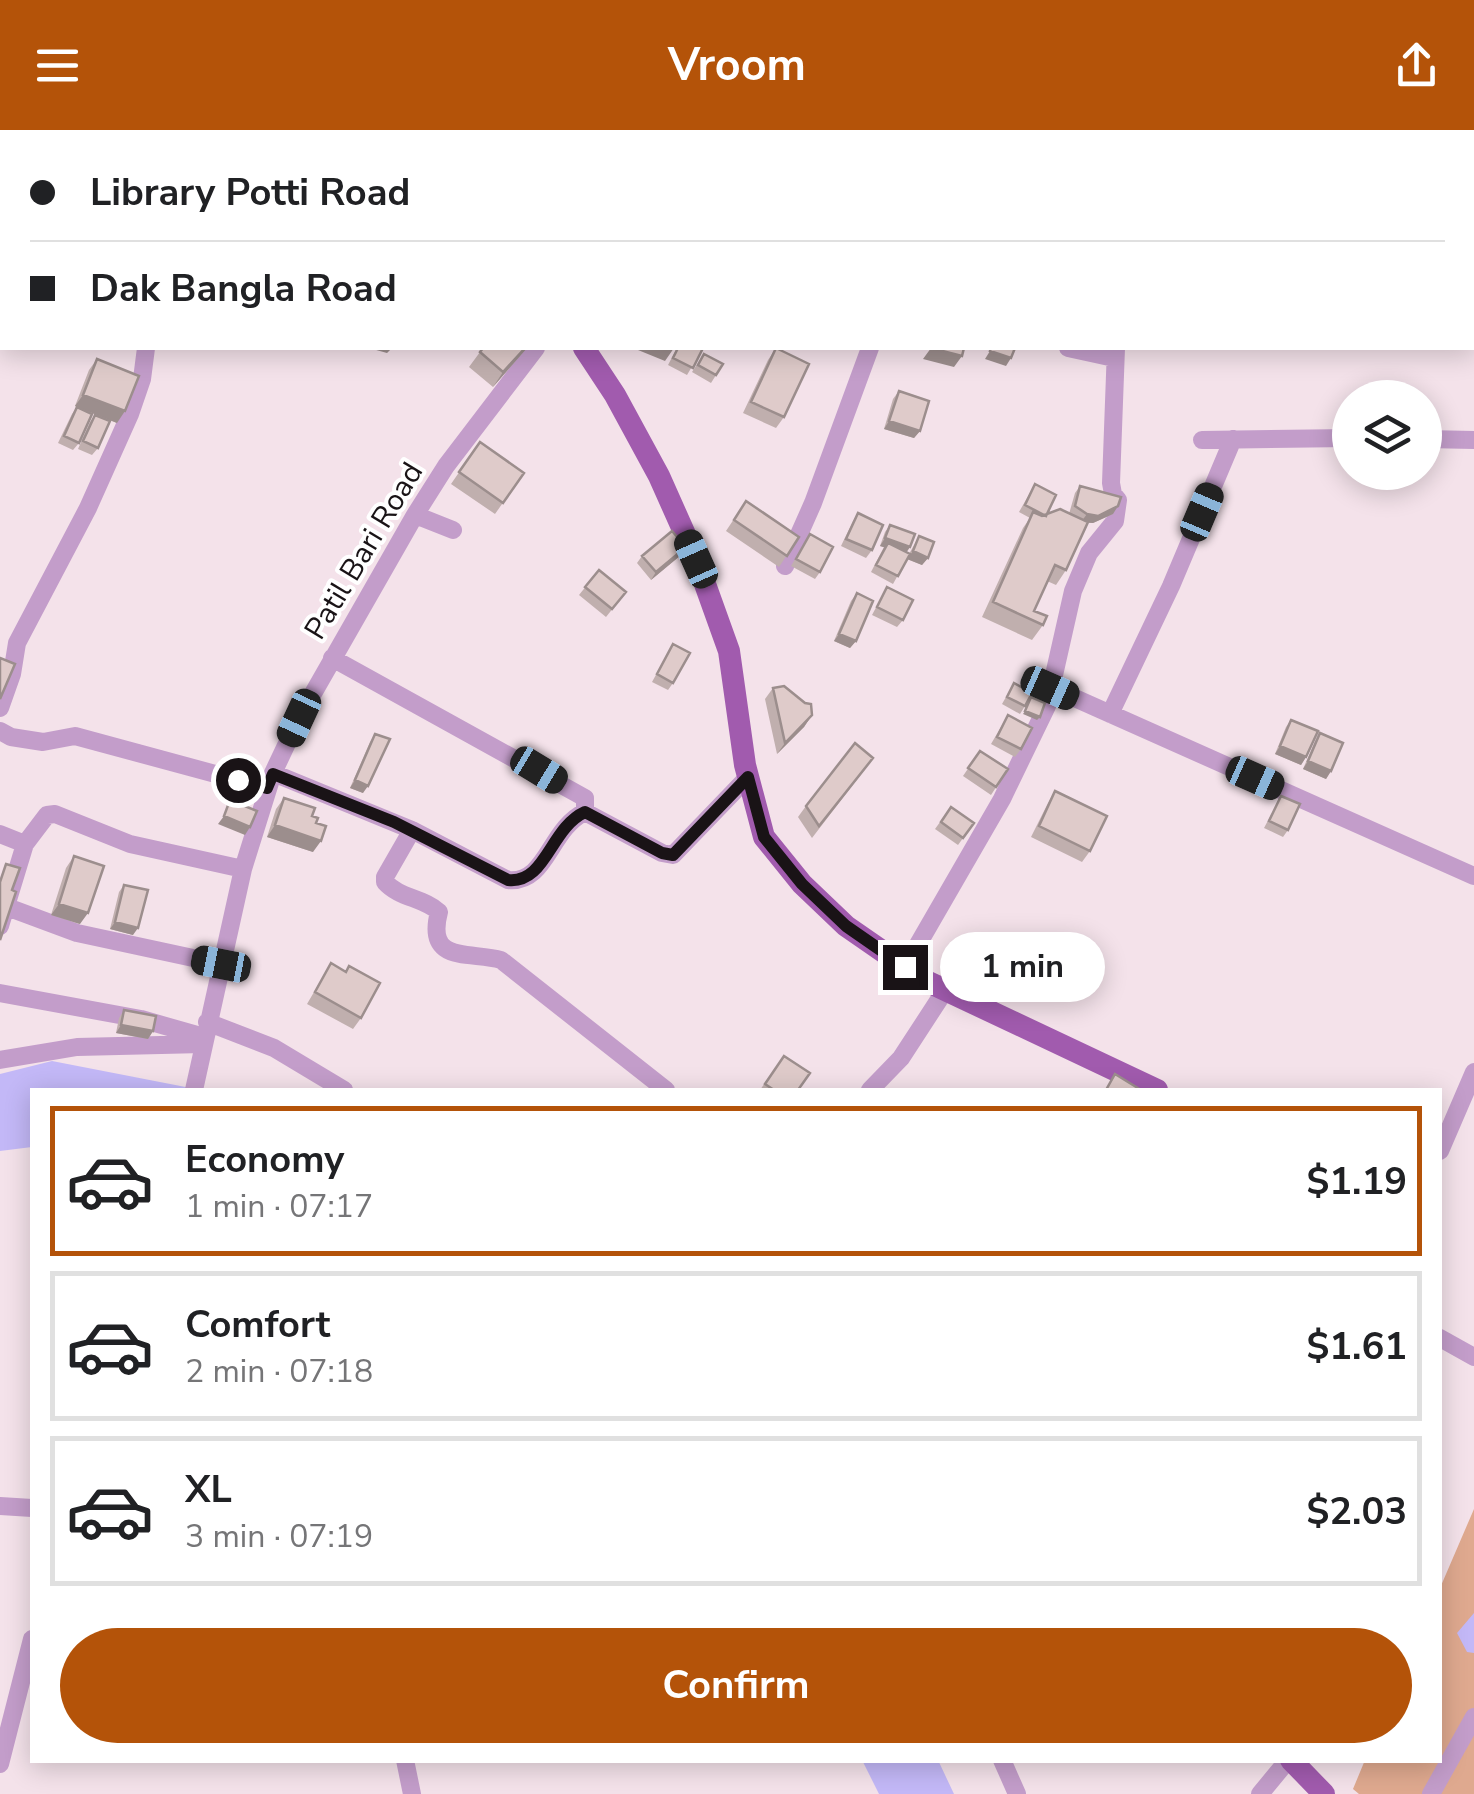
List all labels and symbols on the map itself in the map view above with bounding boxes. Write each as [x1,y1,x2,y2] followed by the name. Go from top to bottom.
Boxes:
[295,455,433,647] street label: Patil Bari Road
[1176,479,1228,545] car
[670,525,722,593] car
[1016,662,1084,714] car
[273,684,325,752] car
[506,742,572,798] car
[1221,752,1289,804] car
[216,758,261,803] route start
[940,932,1105,1002] callout: 1 min
[189,944,253,984] car
[883,945,928,990] route end

